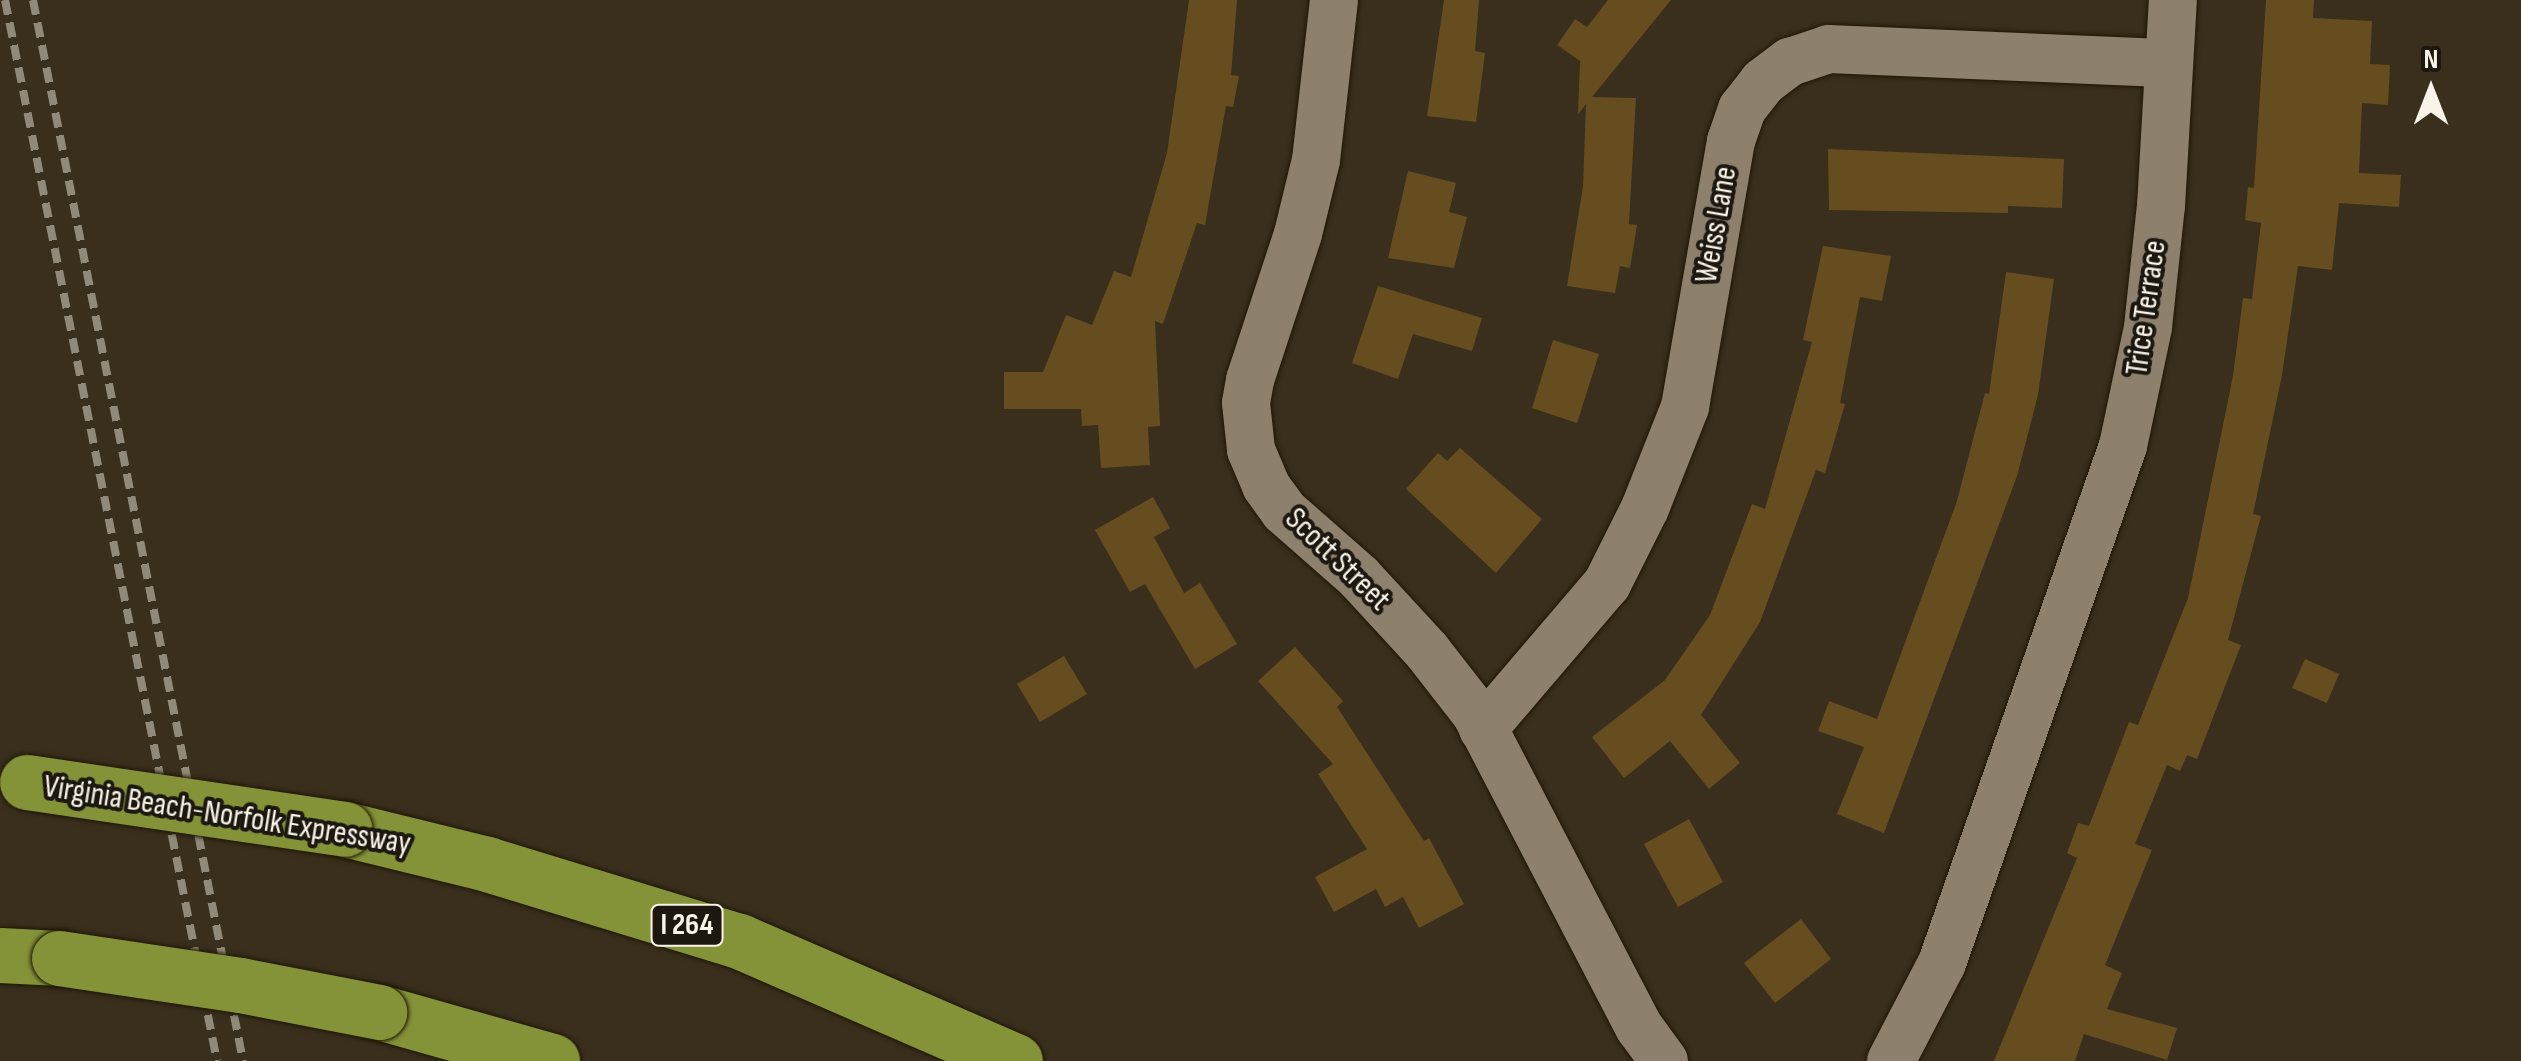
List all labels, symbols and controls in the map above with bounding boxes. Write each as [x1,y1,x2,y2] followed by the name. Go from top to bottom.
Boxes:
[2381,40,2481,140] north arrow
[2424,43,2438,76] text: N
[1688,164,1746,286] street label: Weiss Lane
[2119,238,2175,378] street label: Trice Terrace
[1276,500,1398,620] street label: Scott Street
[41,768,413,864] street label: Virginia Beach-Norfolk Expressway
[650,900,724,950] road number: I 264

